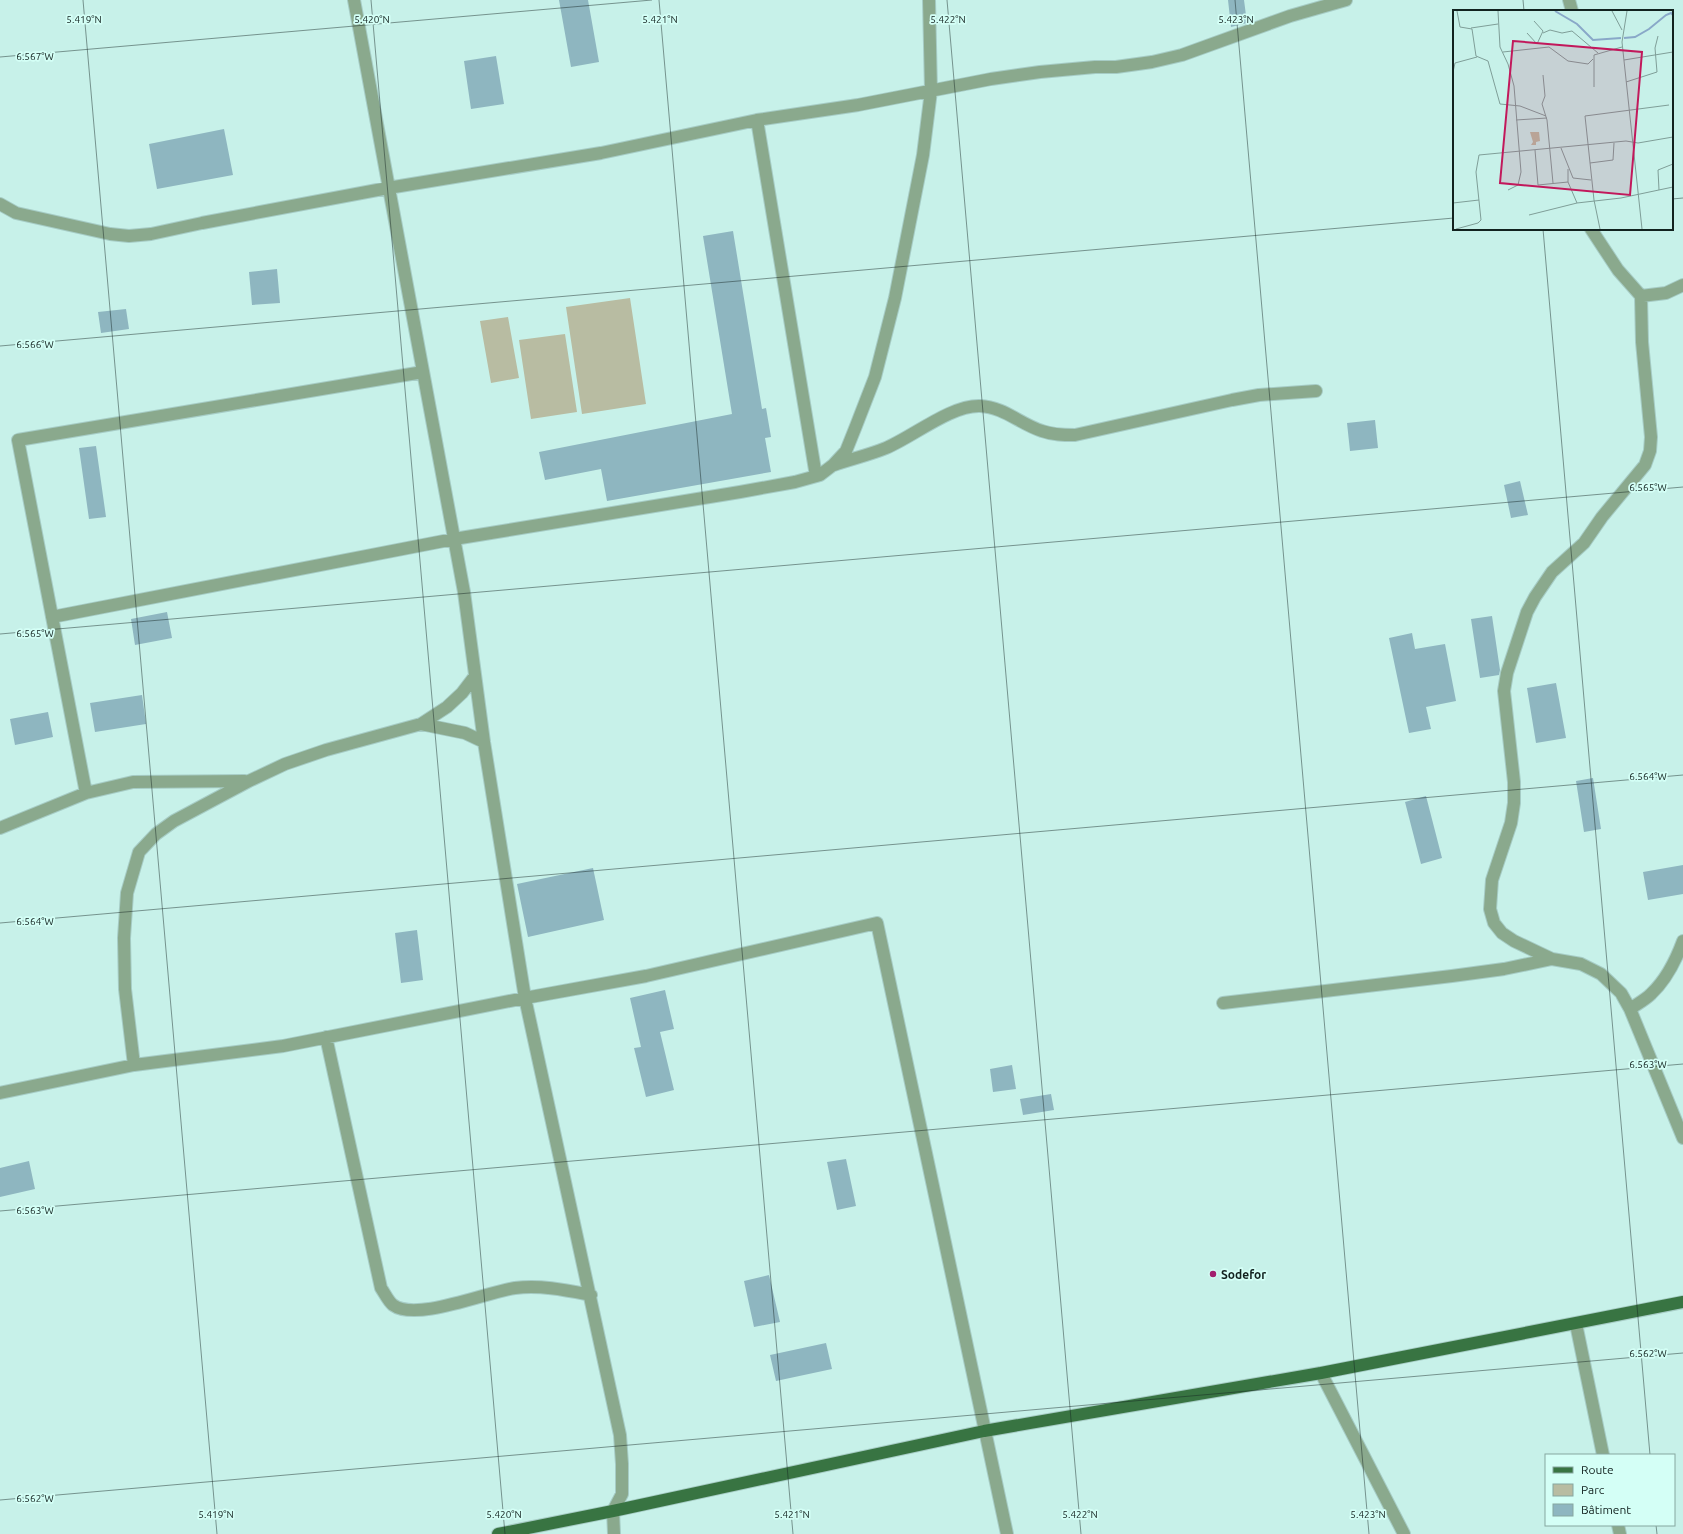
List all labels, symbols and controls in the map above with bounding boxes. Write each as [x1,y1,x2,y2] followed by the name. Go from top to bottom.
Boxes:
[1453,10,1673,230] inset map
[66,14,102,25] text: 5.419°N
[354,14,390,25] text: 5.420°N
[642,14,678,25] text: 5.421°N
[930,14,966,25] text: 5.422°N
[1218,14,1254,25] text: 5.423°N
[16,51,54,62] text: 6.567°W
[16,339,54,350] text: 6.566°W
[1629,482,1667,493] text: 6.565°W
[16,628,54,639] text: 6.565°W
[1629,771,1667,782] text: 6.564°W
[16,916,54,927] text: 6.564°W
[1629,1059,1667,1070] text: 6.563°W
[16,1205,54,1216] text: 6.563°W
[1221,1268,1266,1281] place label: Sodefor
[1208,1269,1218,1279] marker: Sodefor
[1629,1348,1667,1359] text: 6.562°W
[1545,1454,1675,1526] legend
[1581,1463,1614,1476] text: Route
[1581,1483,1605,1496] text: Parc
[16,1493,54,1504] text: 6.562°W
[1581,1503,1631,1516] text: Bâtiment
[198,1509,234,1520] text: 5.419°N
[486,1509,522,1520] text: 5.420°N
[774,1509,810,1520] text: 5.421°N
[1062,1509,1098,1520] text: 5.422°N
[1350,1509,1386,1520] text: 5.423°N

